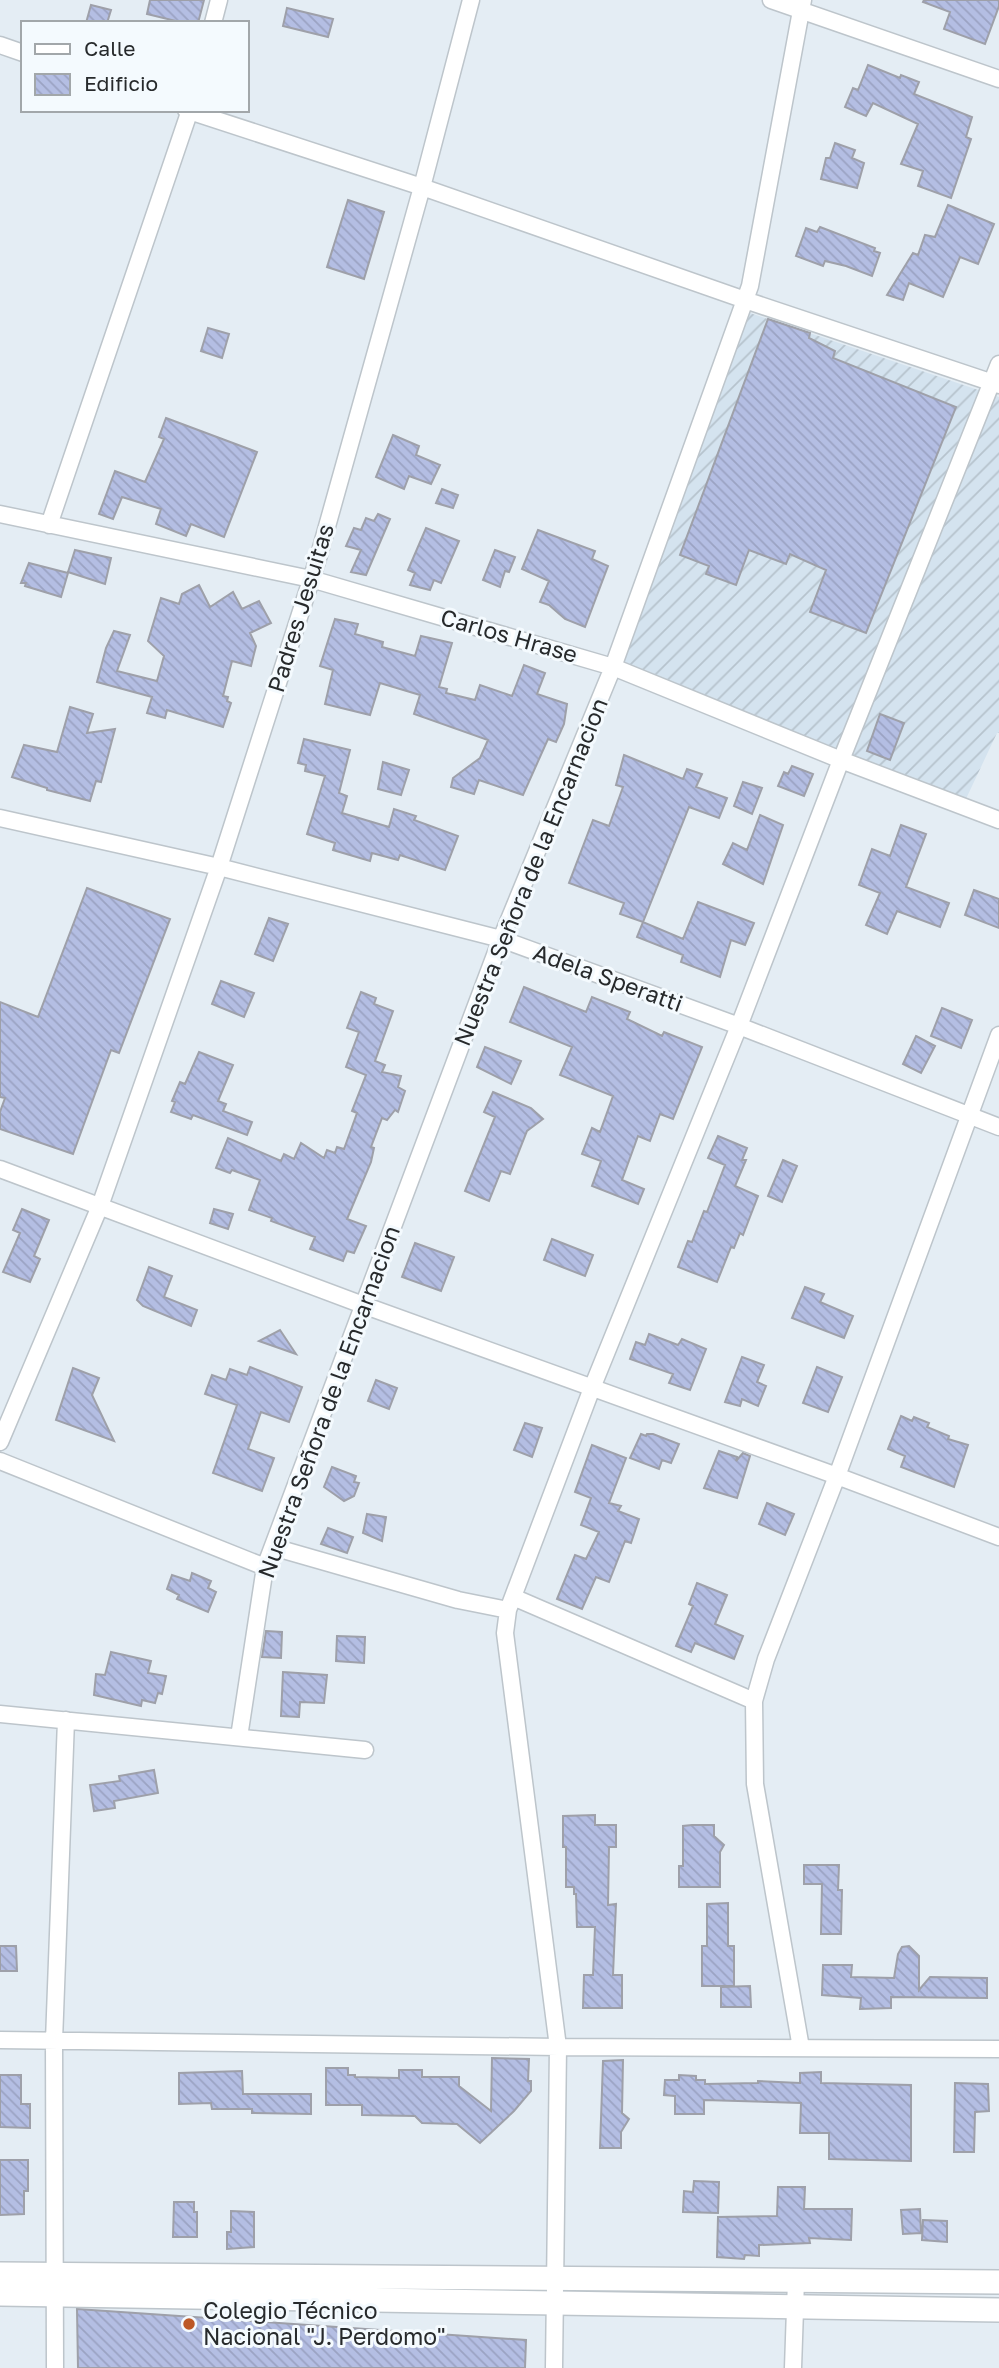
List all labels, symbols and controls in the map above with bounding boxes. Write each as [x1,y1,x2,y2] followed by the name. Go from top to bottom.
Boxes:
[21,21,248,112] legend
[84,35,136,61] text: Calle
[84,70,158,96] text: Edificio
[261,520,339,695] street label: Padres Jesuitas
[438,602,581,668] street label: Carlos Hrase
[447,694,613,1050] street label: Nuestra Señora de la Encarnacion
[530,937,687,1017] street label: Adela Speratti
[251,1222,405,1582] street label: Nuestra Señora de la Encarnacion
[203,2296,446,2350] place label: Colegio Técnico Nacional "J. Perdomo"
[181,2316,197,2332] marker: Colegio Técnico Nacional "J. Perdomo"

